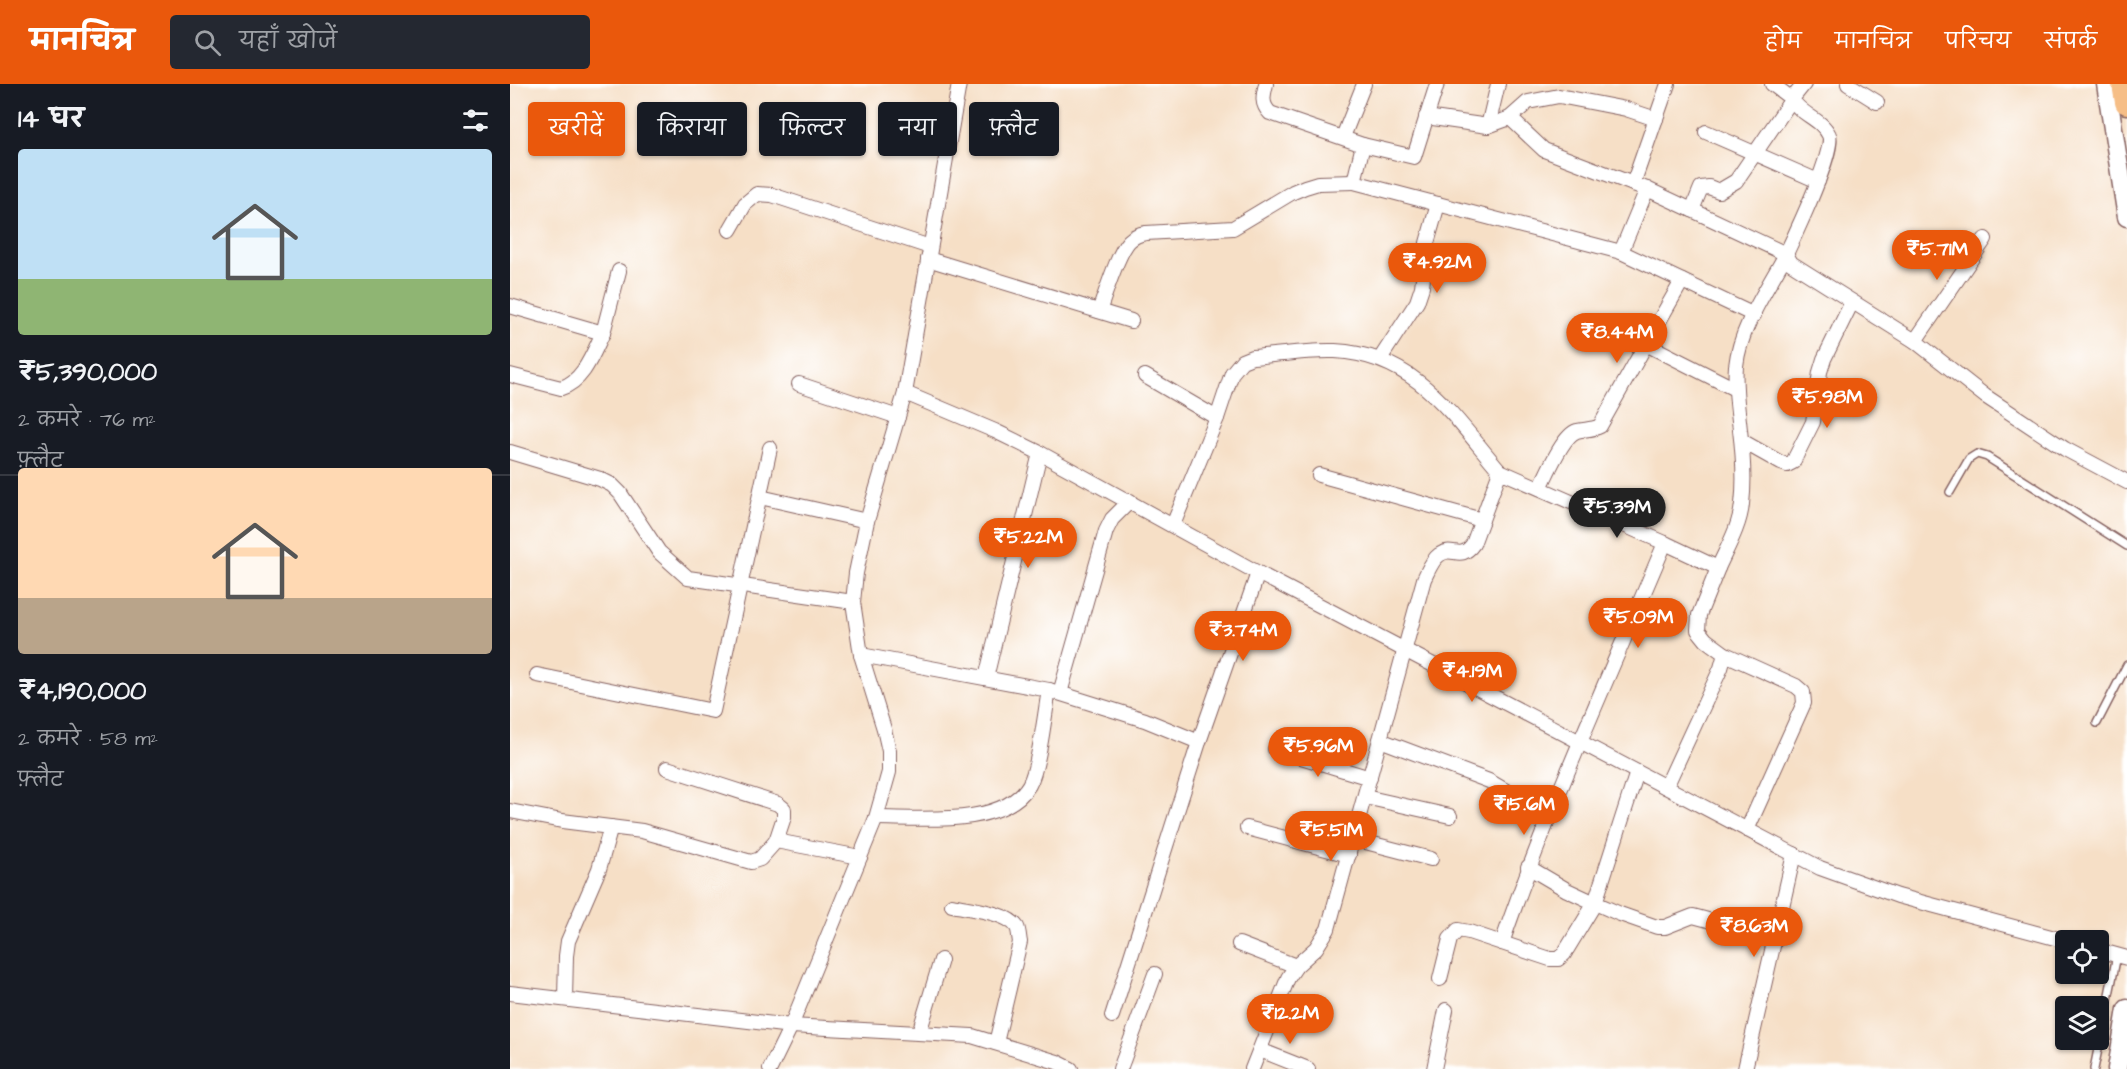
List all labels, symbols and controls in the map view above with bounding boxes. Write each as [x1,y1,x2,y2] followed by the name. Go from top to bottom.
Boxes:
[170,15,590,69] search box
[30,22,134,61] text: मानचित्र
[191,26,224,59] icon: search
[239,26,337,57] text: यहाँ खोजें
[1765,27,1802,56] text: होम
[1835,27,1912,56] text: मानचित्र
[1945,27,2011,56] text: परिचय
[2044,27,2097,56] text: संपर्क
[18,101,84,137] text: 14 घर
[528,102,625,156] chip: खरीदें
[637,102,747,156] chip: किराया
[759,102,866,156] chip: फ़िल्टर
[878,102,957,156] chip: नया
[969,102,1059,156] chip: फ़्लैट
[459,104,492,137] icon: filters
[201,188,309,296] icon: home
[1888,230,1986,281] pin: ₹5.71M
[1906,235,1968,263] text: ₹5.71M
[1388,243,1486,294] pin: ₹4.92M
[1402,248,1472,276] text: ₹4.92M
[1568,313,1666,364] pin: ₹8.44M
[1580,318,1654,346] text: ₹8.44M
[18,354,157,390] text: ₹5,390,000
[1778,378,1876,429] pin: ₹5.98M
[1791,383,1863,411] text: ₹5.98M
[18,406,156,434] text: 2 कमरे · 76 m²
[18,447,64,475] text: फ़्लैट
[1568,488,1666,539] pin: ₹5.39M
[1583,493,1651,521] text: ₹5.39M
[201,507,309,615] icon: home
[979,518,1077,569] pin: ₹5.22M
[993,523,1063,551] text: ₹5.22M
[1589,598,1687,649] pin: ₹5.09M
[1602,603,1674,631] text: ₹5.09M
[1194,611,1292,662] pin: ₹3.74M
[1208,616,1278,644] text: ₹3.74M
[1423,652,1521,703] pin: ₹4.19M
[1442,657,1502,685] text: ₹4.19M
[18,673,147,709] text: ₹4,190,000
[18,725,158,753] text: 2 कमरे · 58 m²
[1269,727,1367,778] pin: ₹5.96M
[1282,732,1354,760] text: ₹5.96M
[18,766,64,794] text: फ़्लैट
[1475,785,1573,836] pin: ₹15.6M
[1493,790,1555,818] text: ₹15.6M
[1282,811,1380,862] pin: ₹5.51M
[1299,816,1363,844] text: ₹5.51M
[1705,907,1803,958] pin: ₹8.63M
[1720,912,1788,940] text: ₹8.63M
[2055,930,2109,1050] map controls
[2055,930,2109,984] button: locate
[1241,994,1339,1045] pin: ₹12.2M
[2055,996,2109,1050] button: layers
[1261,999,1319,1027] text: ₹12.2M

